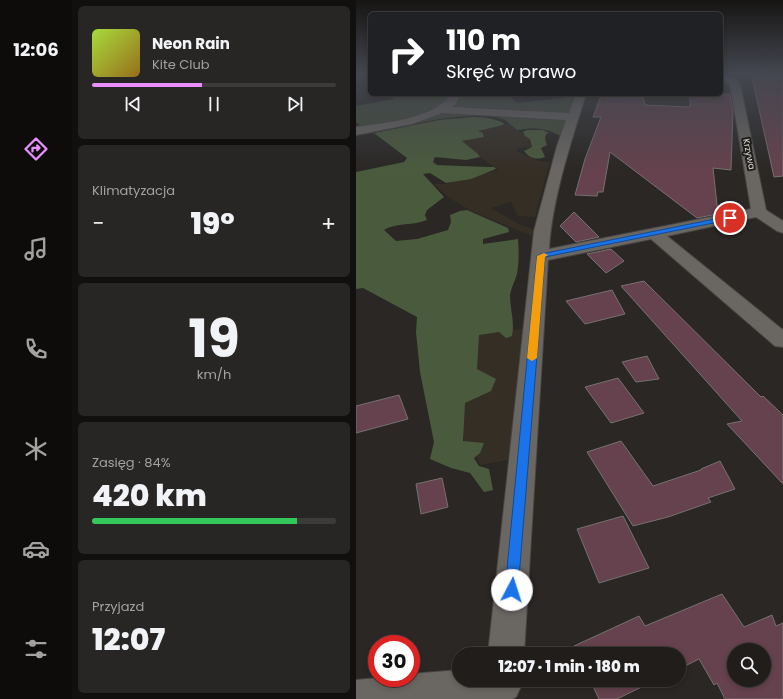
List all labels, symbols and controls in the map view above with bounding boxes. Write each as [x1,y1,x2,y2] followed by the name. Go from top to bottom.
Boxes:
[446,21,521,60] text: 110 m
[380,28,432,80] icon: right
[152,33,230,54] text: Neon Rain
[13,37,59,62] text: 12:06
[152,55,210,74] text: Kite Club
[446,59,576,84] text: Skręć w prawo
[122,93,144,115] icon: previous
[203,93,225,115] icon: pause
[284,93,306,115] icon: next
[22,135,50,163] icon: directions
[740,137,758,171] street label: Krzywa
[92,181,175,200] text: Klimatyzacja
[713,201,747,235] pin
[190,202,235,245] text: 19°
[719,207,741,229] icon: arrive
[92,208,104,239] text: −
[321,208,336,239] text: +
[22,235,50,263] icon: music
[188,302,240,375] text: 19
[22,335,50,363] icon: phone
[197,365,231,384] text: km/h
[22,435,50,463] icon: climate
[92,453,171,472] text: Zasięg · 84%
[92,474,207,517] text: 420 km
[22,535,50,563] icon: car
[491,569,533,611] position arrow
[92,597,144,616] text: Przyjazd
[92,618,165,661] text: 12:07
[22,635,50,663] icon: filters
[368,635,420,687] speed limit sign: 30
[727,643,771,687] map controls
[727,643,771,687] button: search
[498,656,640,677] text: 12:07 · 1 min · 180 m

